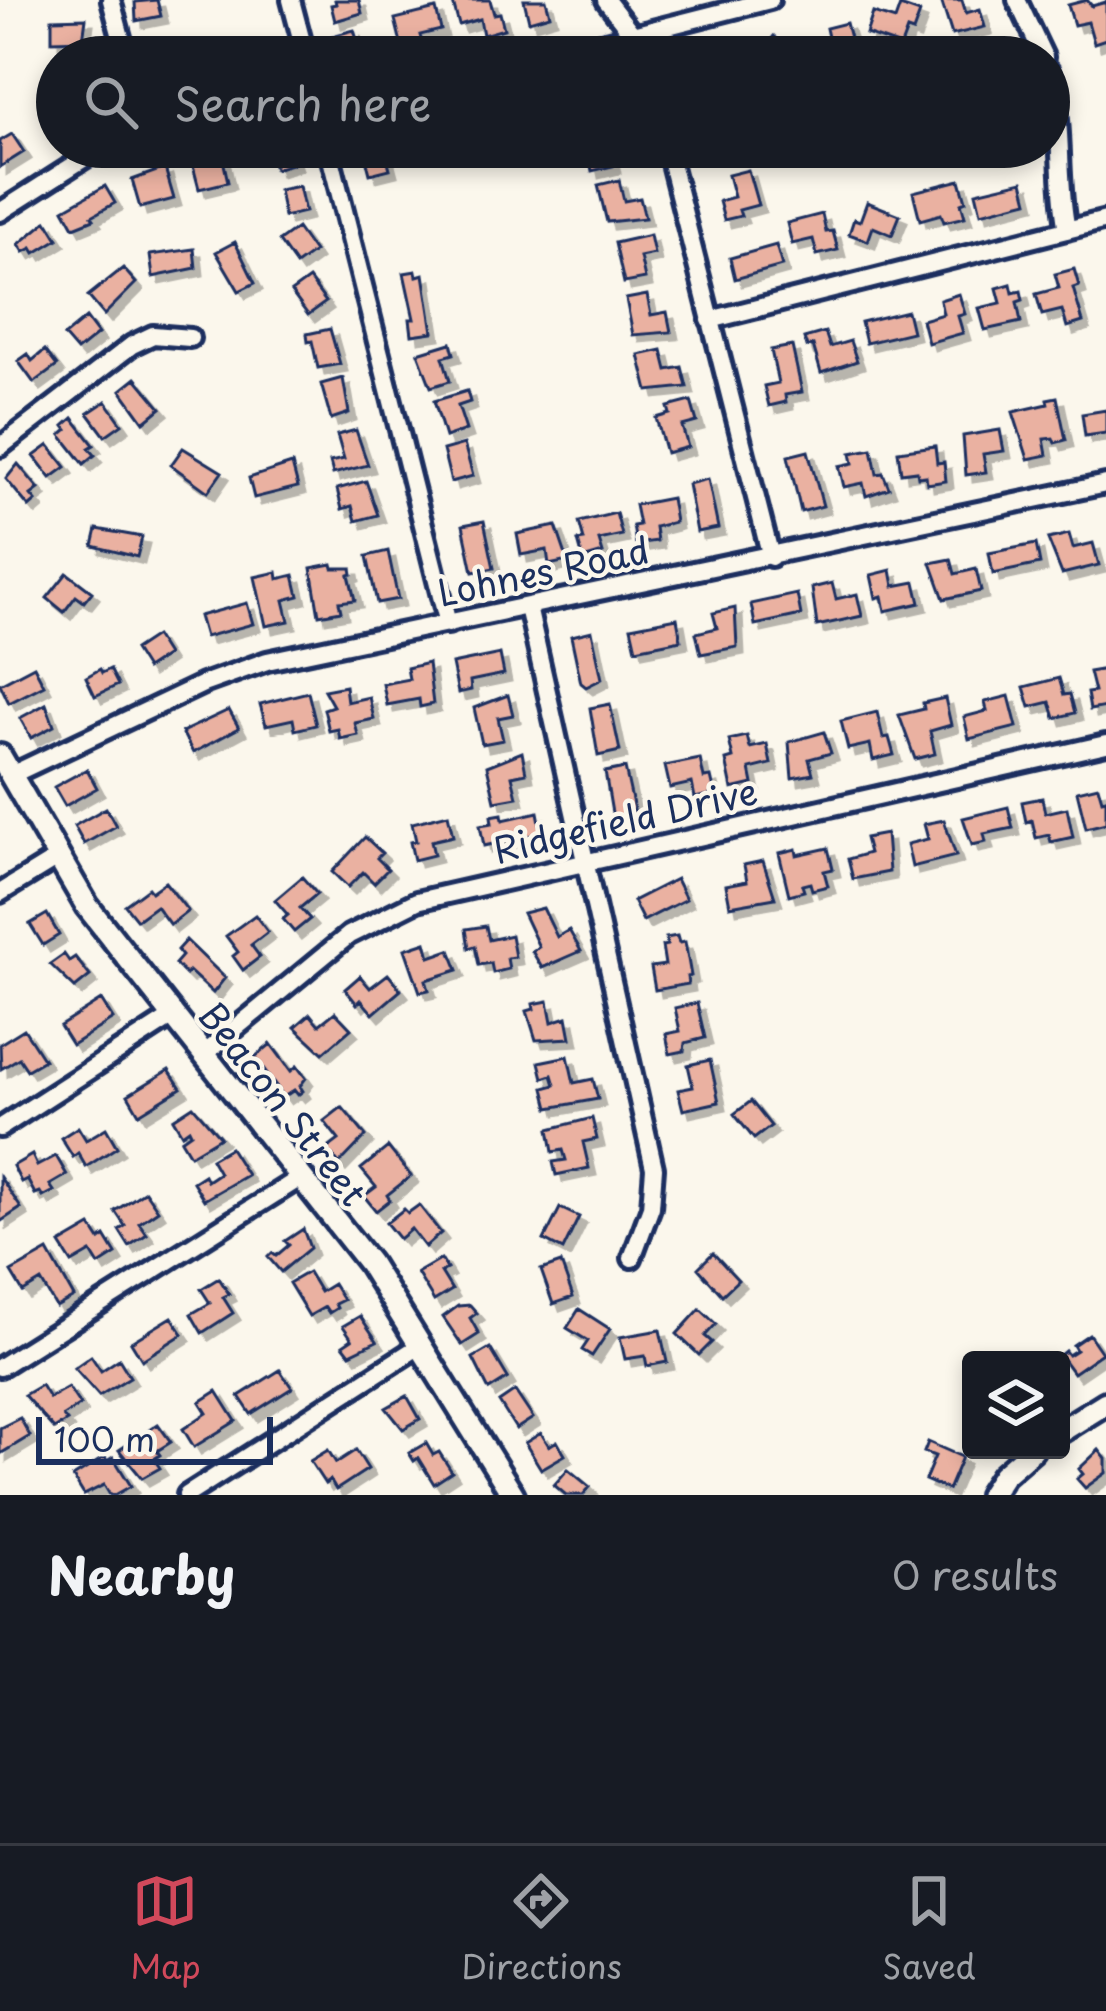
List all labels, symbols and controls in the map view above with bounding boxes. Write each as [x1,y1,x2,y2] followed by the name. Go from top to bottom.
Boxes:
[36,36,1070,168] search box
[174,68,431,136] text: Search here
[78,69,144,135] icon: search
[432,521,654,619] street label: Lohnes Road
[488,762,762,876] street label: Ridgefield Drive
[187,989,381,1217] street label: Beacon Street
[962,1351,1070,1459] map controls
[962,1351,1070,1459] button: layers
[36,1411,273,1464] scale bar
[54,1413,155,1463] text: 100 m
[48,1535,235,1612] text: Nearby
[892,1544,1058,1603] text: 0 results
[130,1868,201,1990] tab: Map
[461,1868,622,1990] tab: Directions
[882,1868,976,1990] tab: Saved

